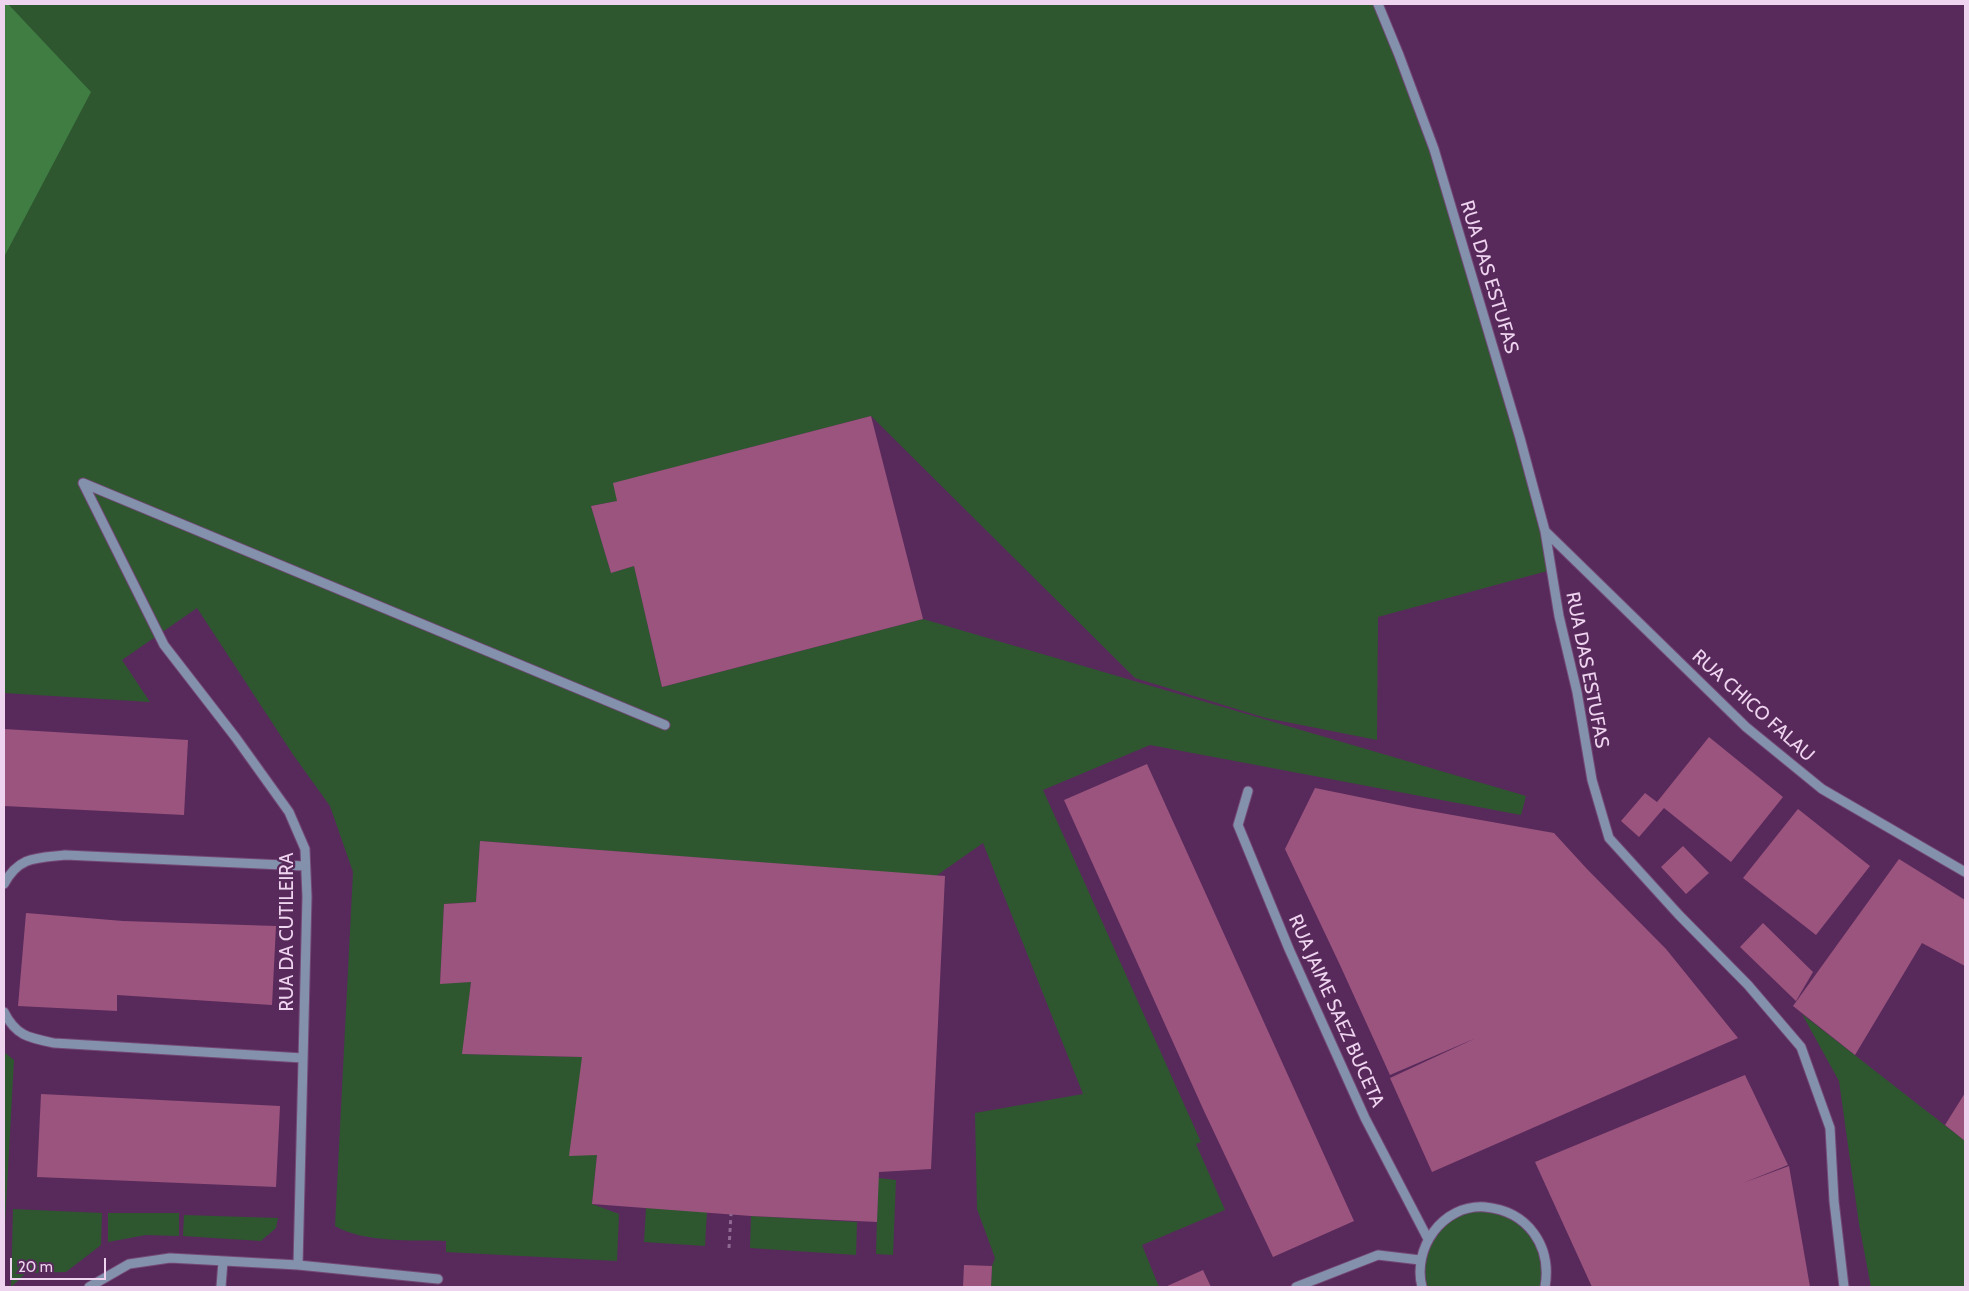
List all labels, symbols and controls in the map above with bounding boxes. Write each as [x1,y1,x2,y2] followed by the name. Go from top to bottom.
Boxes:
[1455,198,1523,356] street label: RUA DAS ESTUFAS
[1561,590,1613,750] street label: RUA DAS ESTUFAS
[1687,645,1819,767] street label: RUA CHICO FALAU
[276,853,298,1011] street label: RUA DA CUTILEIRA
[1283,911,1389,1111] street label: RUA JAIME SAEZ BUCETA
[12,1248,109,1280] scale bar
[18,1258,53,1276] text: 20 m

